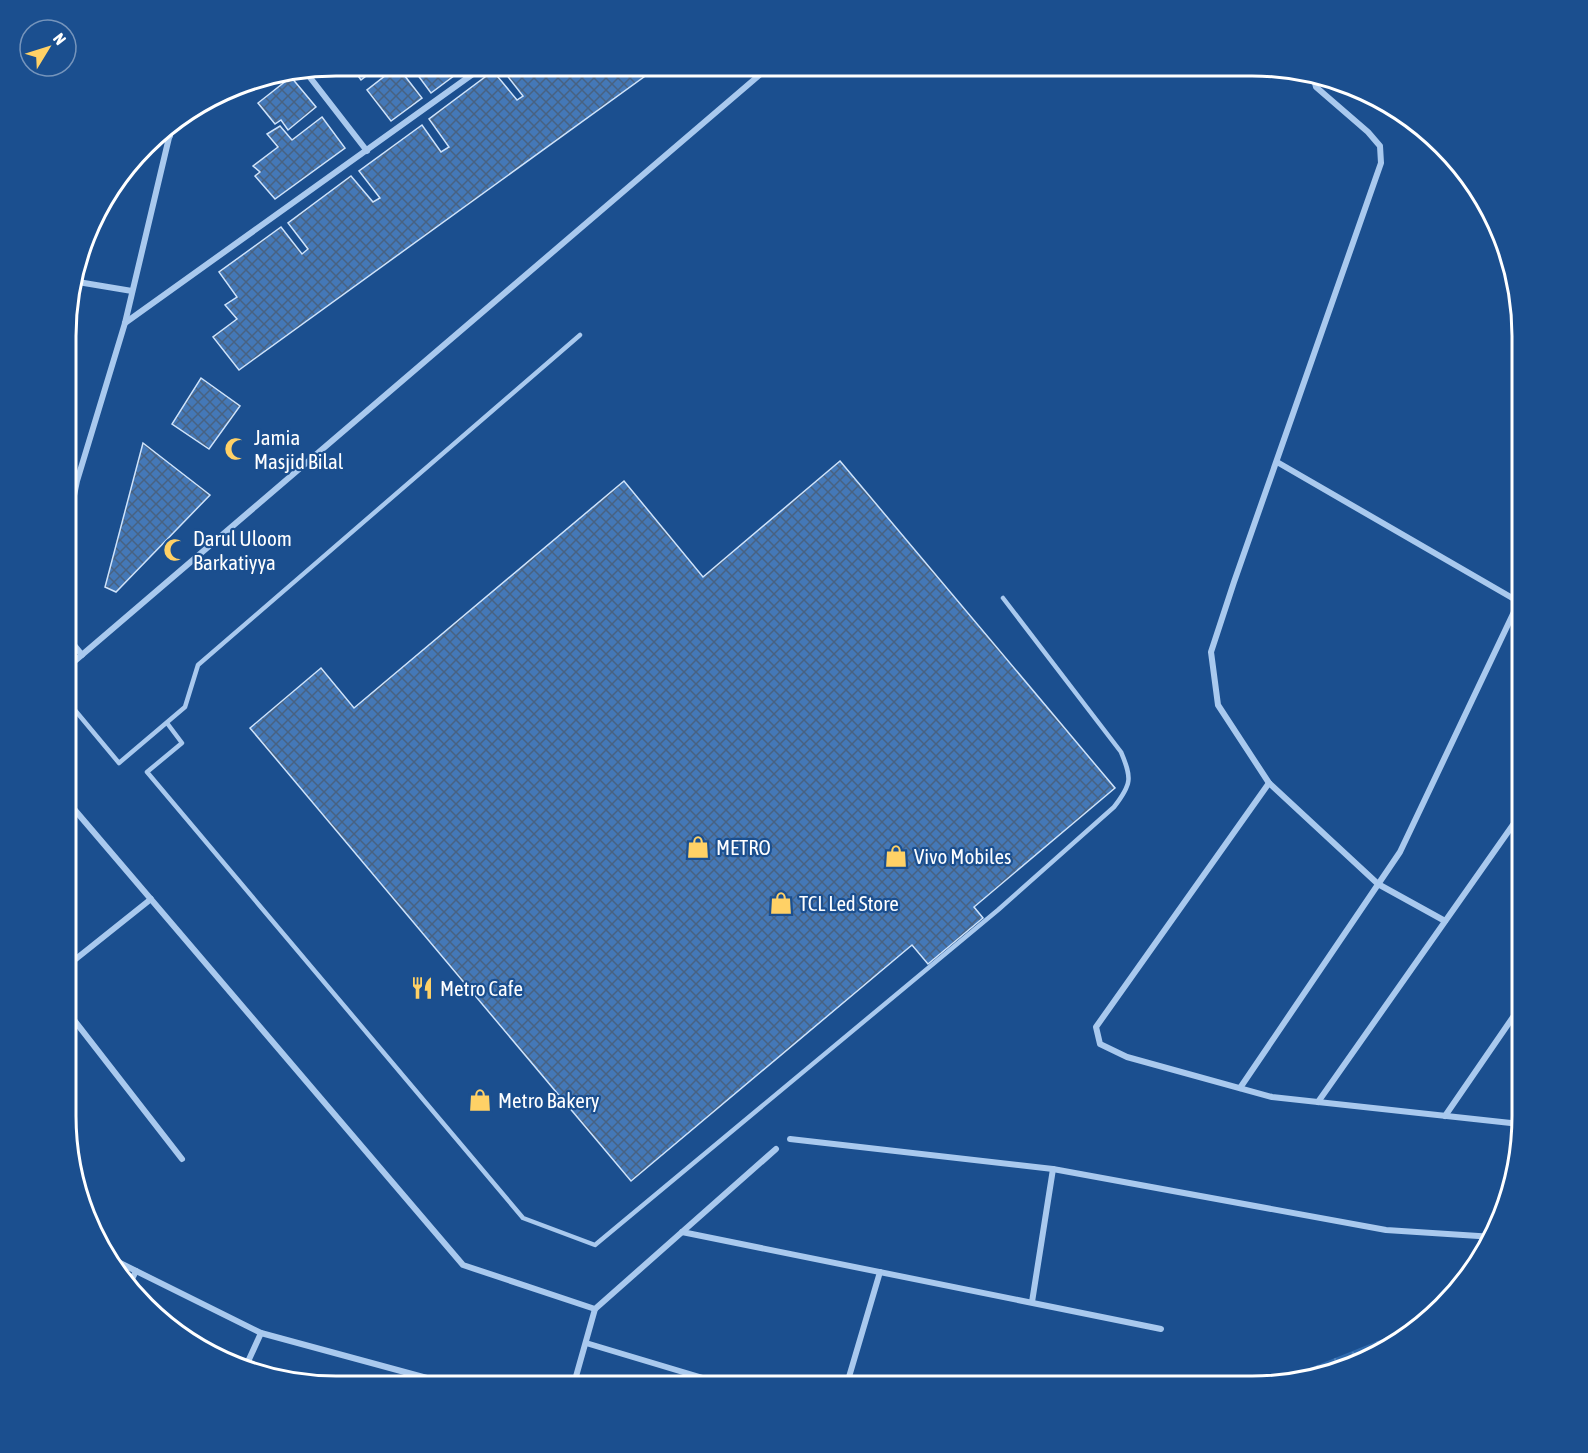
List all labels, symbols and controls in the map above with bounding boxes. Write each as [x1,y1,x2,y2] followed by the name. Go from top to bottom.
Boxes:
[18,18,78,78] north arrow
[50,29,70,48] text: N
[254,425,344,473] place label: Jamia Masjid Bilal
[223,436,249,462] mosque icon: Jamia Masjid Bilal
[193,526,292,574] place label: Darul Uloom Barkatiyya
[162,537,188,563] mosque icon: Darul Uloom Barkatiyya
[685,834,711,860] shop icon: METRO
[716,835,771,859] place label: METRO
[883,843,909,869] shop icon: Vivo Mobiles
[914,844,1011,868] place label: Vivo Mobiles
[768,890,794,916] shop icon: TCL Led Store
[799,891,899,915] place label: TCL Led Store
[409,975,435,1001] restaurant icon: Metro Cafe
[440,976,523,1000] place label: Metro Cafe
[467,1087,493,1113] shop icon: Metro Bakery
[498,1088,600,1112] place label: Metro Bakery

